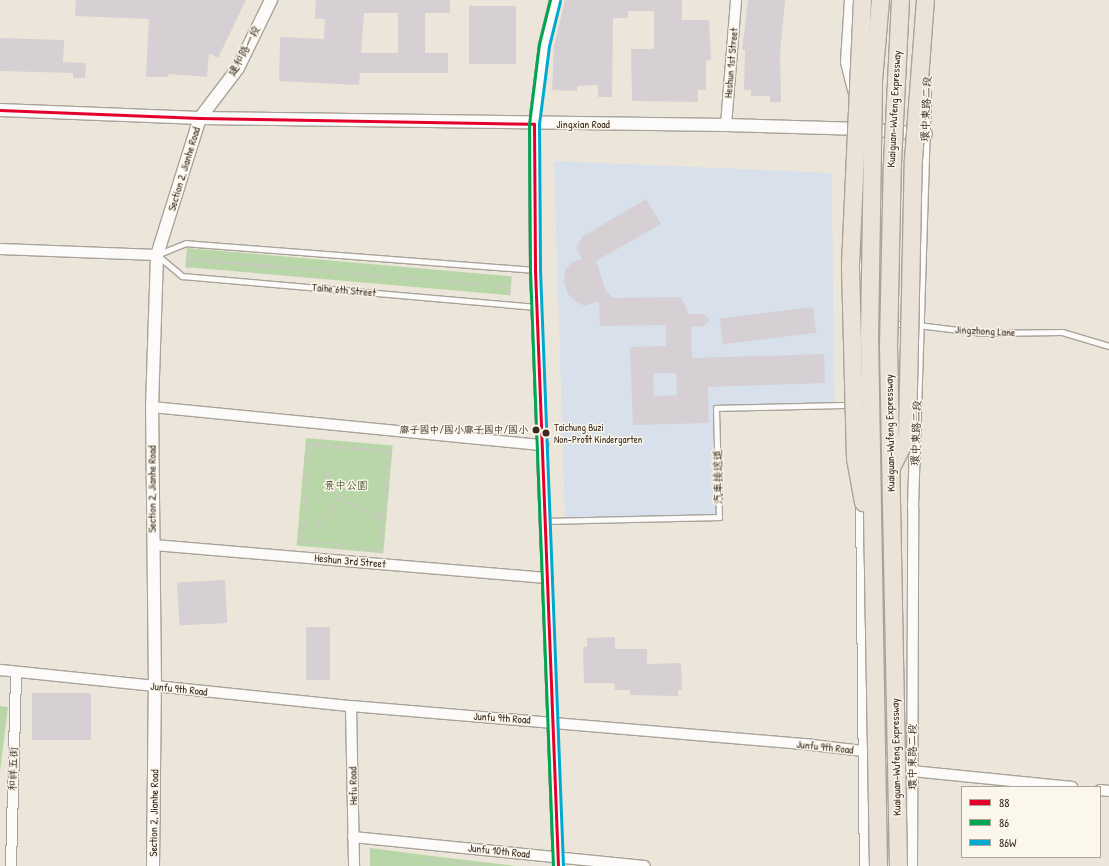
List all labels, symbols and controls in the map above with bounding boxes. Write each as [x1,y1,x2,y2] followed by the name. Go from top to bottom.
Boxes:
[225,24,263,78] street label: 建和路一段
[721,27,741,99] street label: Heshun 1st Street
[884,50,904,168] street label: Kuaiguan-Wufeng Expressway
[918,76,934,142] street label: 環中東路二段
[556,117,610,131] street label: Jingxian Road
[165,125,203,213] street label: Section 2, Jianhe Road
[311,281,377,299] street label: Taihe 6th Street
[955,323,1015,339] street label: Jingzhong Lane
[882,374,898,492] street label: Kuaiguan-Wufeng Expressway
[908,400,924,466] street label: 環中東路二段
[554,421,642,444] place label: Taichung Buzi Non-Profit Kindergarten
[400,424,528,436] place label: 廍子國中/國小廍子國中/國小
[531,425,541,435] marker: 廍子國中/國小廍子國中/國小
[541,428,551,438] marker: Taichung Buzi Non-Profit Kindergarten
[145,445,159,533] street label: Section 2, Jianhe Road
[711,449,725,505] street label: 汽車接送道
[324,478,368,492] park label: 景中公園
[314,551,386,571] street label: Heshun 3rd Street
[150,679,208,699] street label: Junfu 9th Road
[888,698,904,816] street label: Kuaiguan-Wufeng Expressway
[473,709,531,727] street label: Junfu 9th Road
[905,724,919,790] street label: 環中東路二段
[796,737,854,757] street label: Junfu 9th Road
[6,747,20,791] street label: 和祥五街
[346,767,360,805] street label: Hefu Road
[147,769,161,857] street label: Section 2, Jianhe Road
[961,786,1101,858] legend
[999,794,1009,811] text: 88
[999,814,1009,831] text: 86
[999,834,1016,851] text: 86W
[467,841,531,861] street label: Junfu 10th Road

